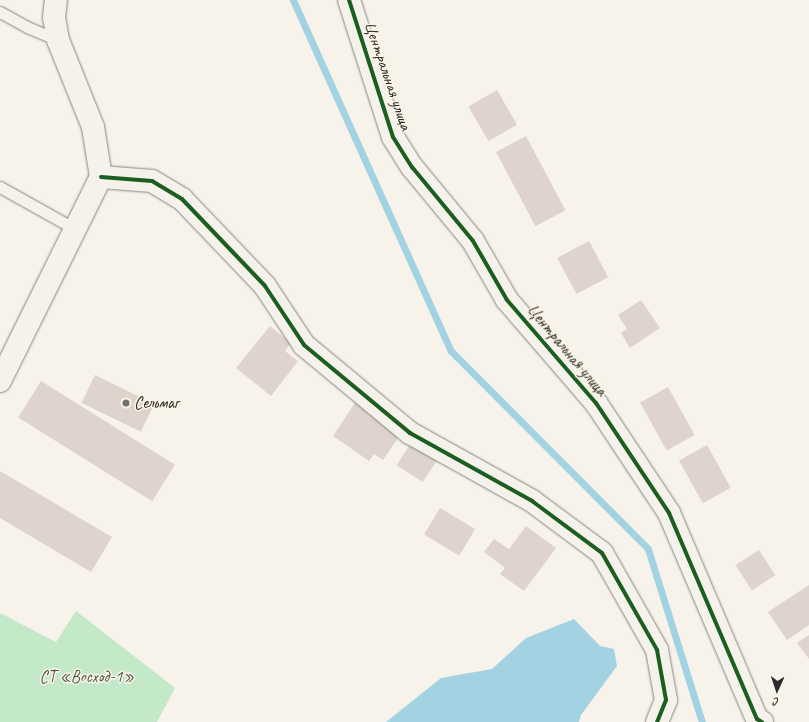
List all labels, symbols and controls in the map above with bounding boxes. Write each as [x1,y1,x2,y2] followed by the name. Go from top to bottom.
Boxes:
[360,18,416,134] street label: Центральная улица
[522,299,612,401] street label: Центральная улица
[134,393,179,413] place label: Сельмаг
[121,398,131,408] marker: Сельмаг
[40,667,134,687] park label: СТ «Восход-1»
[757,670,797,710] north arrow
[773,695,779,709] text: С

